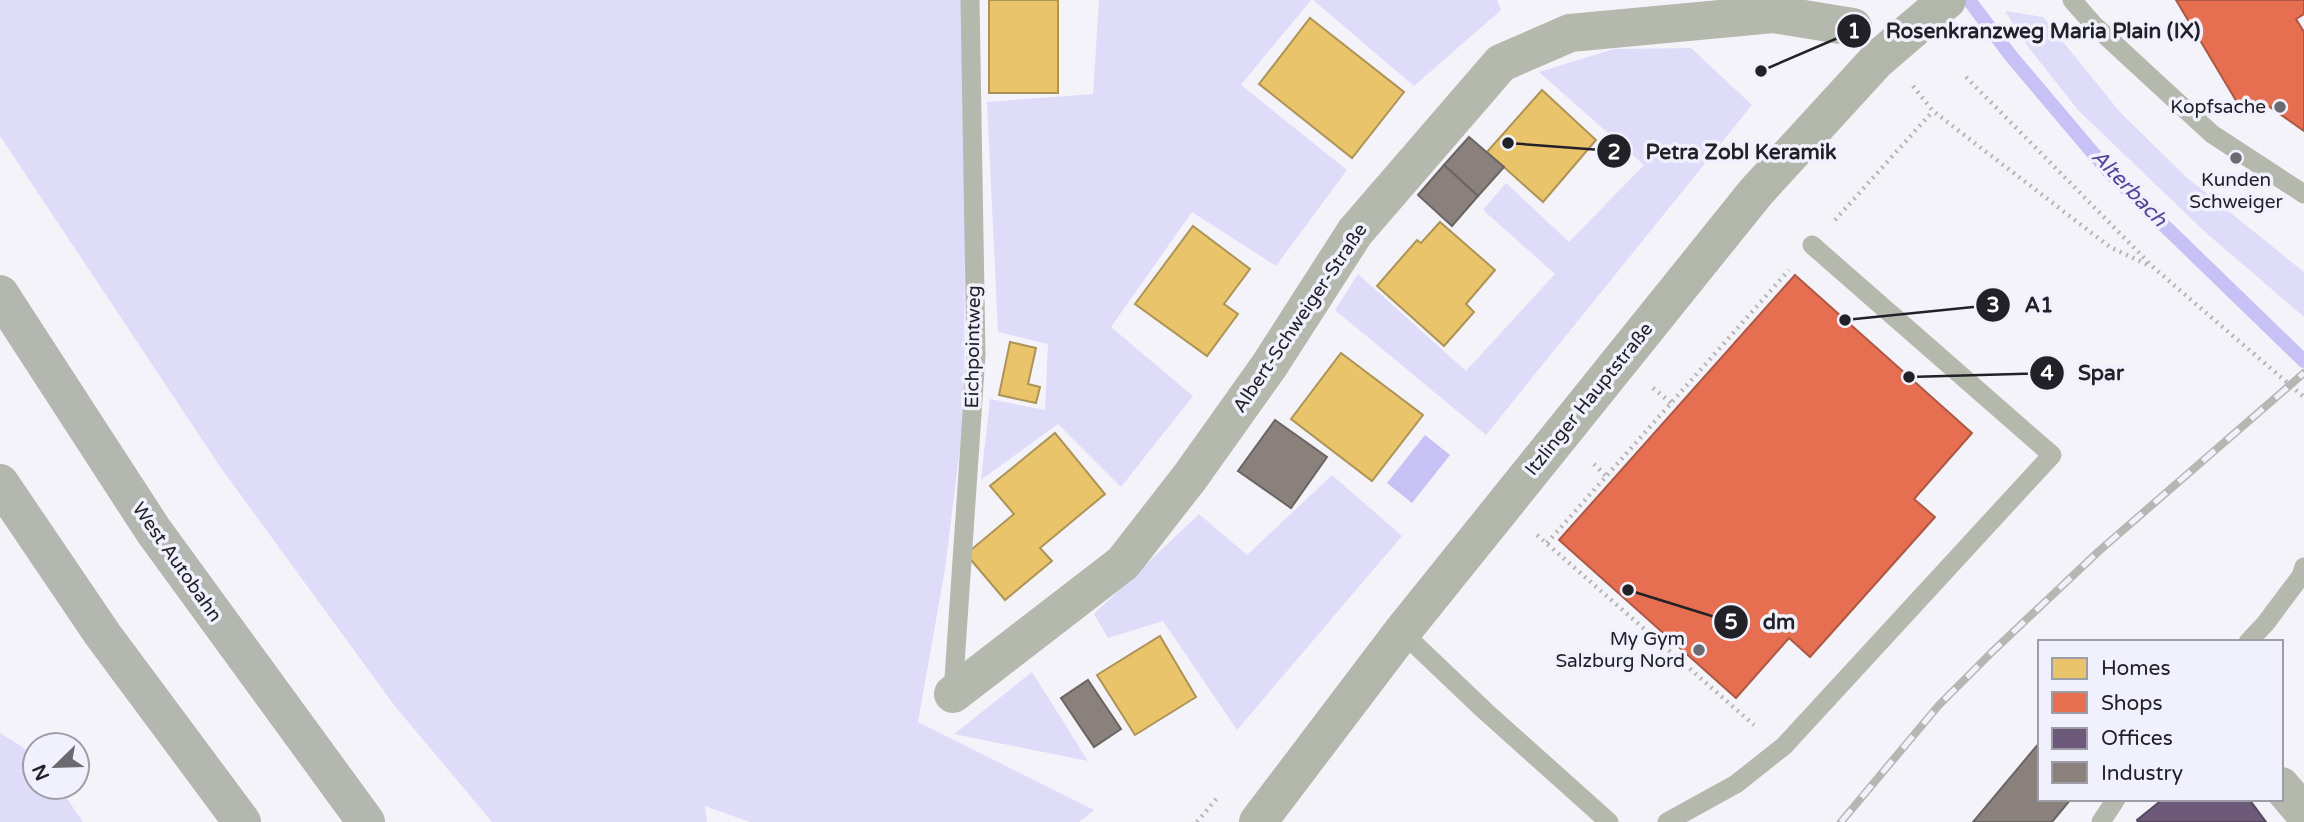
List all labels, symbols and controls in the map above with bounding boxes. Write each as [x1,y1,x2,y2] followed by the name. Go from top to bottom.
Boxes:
[1836,10,2214,52] callout: Rosenkranzweg Maria Plain (IX)
[1847,19,1861,44] text: 1
[1886,19,2200,44] text: Rosenkranzweg Maria Plain (IX)
[2170,96,2266,118] place label: Kopfsache
[2272,99,2288,115] marker: Kopfsache
[1597,130,1851,172] callout: Petra Zobl Keramik
[1607,140,1621,165] text: 2
[1646,140,1837,165] text: Petra Zobl Keramik
[2086,144,2173,233] water label: Alterbach
[2228,150,2244,166] marker: Kunden Schweiger
[2189,169,2284,213] place label: Kunden Schweiger
[1228,219,1372,417] street label: Albert-Schweiger-Straße
[1975,284,2067,326] callout: A1
[961,285,985,409] street label: Eichpointweg
[1986,293,2000,318] text: 3
[2025,293,2053,318] text: A1
[1521,318,1657,480] street label: Itzlinger Hauptstraße
[2030,352,2138,394] callout: Spar
[2040,361,2054,386] text: 4
[2078,361,2125,386] text: Spar
[128,498,226,626] street label: West Autobahn
[1714,601,1809,643] callout: dm
[1724,610,1738,635] text: 5
[1763,610,1795,635] text: dm
[1555,628,1685,672] place label: My Gym Salzburg Nord
[2038,640,2283,801] legend
[1691,642,1707,658] marker: My Gym Salzburg Nord
[2101,656,2171,681] text: Homes
[2101,691,2163,716] text: Shops
[2101,726,2173,751] text: Offices
[21,731,91,801] north arrow
[28,761,54,784] text: N
[2101,761,2183,786] text: Industry

